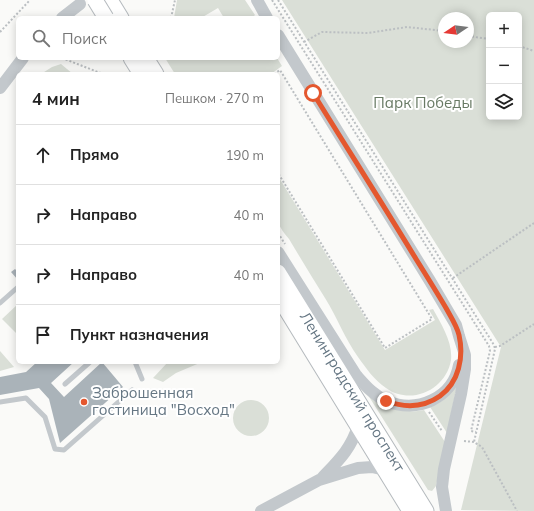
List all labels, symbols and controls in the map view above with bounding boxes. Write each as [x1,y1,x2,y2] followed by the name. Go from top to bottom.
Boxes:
[438,12,474,48] north arrow
[486,12,522,120] map controls
[486,12,522,48] button: +
[16,16,280,60] search box
[30,27,52,49] icon: search
[62,29,107,48] text: Поиск
[486,48,522,84] button: −
[304,84,322,102] route start
[486,84,522,120] button: layers
[32,88,80,109] text: 4 мин
[165,90,264,106] text: Пешком · 270 m
[373,93,473,112] park label: Парк Победы
[32,144,54,166] icon: ahead
[70,145,119,164] text: Прямо
[226,147,264,163] text: 190 m
[32,204,54,226] icon: right
[70,205,137,224] text: Направо
[234,207,264,223] text: 40 m
[32,264,54,286] icon: right
[70,265,137,284] text: Направо
[234,267,264,283] text: 40 m
[296,308,409,475] street label: Ленинградский проспект
[32,324,54,346] icon: arrive
[70,325,209,344] text: Пункт назначения
[92,383,235,419] place label: Заброшенная гостиница "Восход"
[377,392,395,410] route end
[79,397,89,407] marker: Заброшенная гостиница "Восход"

